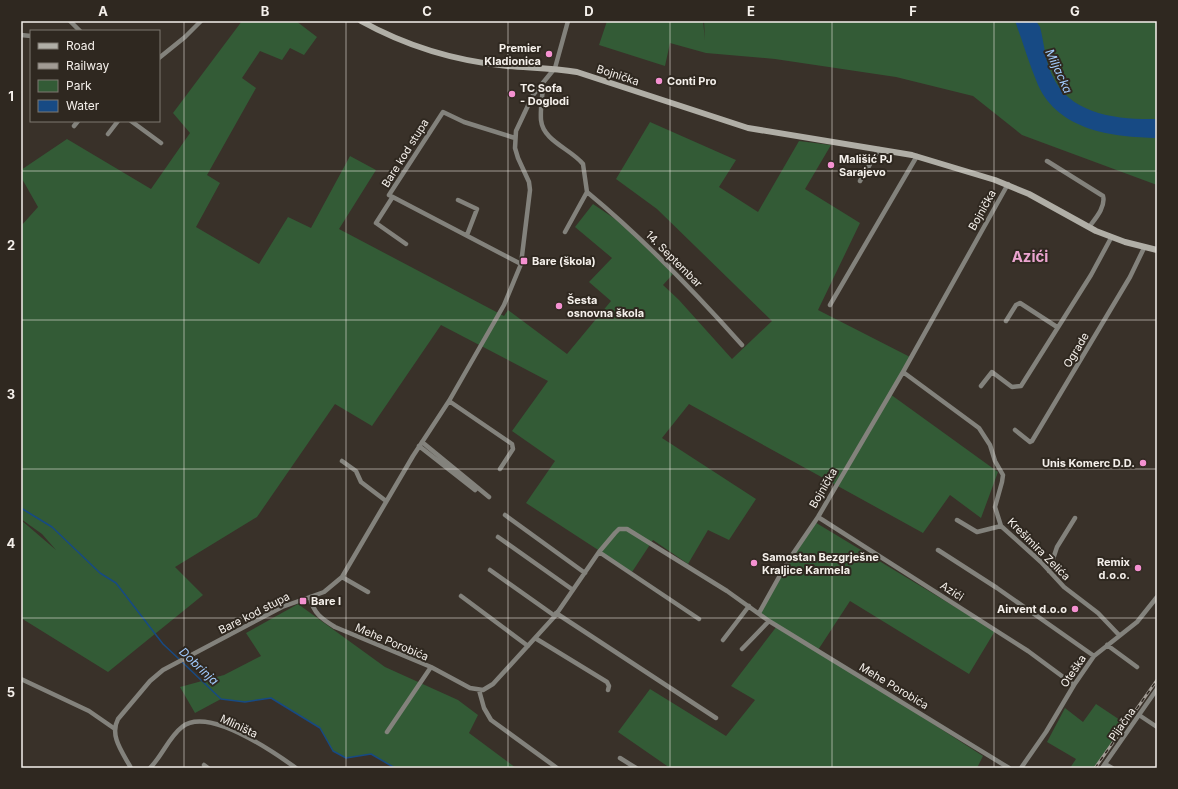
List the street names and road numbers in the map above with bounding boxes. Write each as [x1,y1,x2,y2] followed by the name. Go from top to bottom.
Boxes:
[595,62,641,88] street label: Bojnička
[378,116,432,190] street label: Bare kod stupa
[965,187,999,233] street label: Bojnička
[643,228,705,290] street label: 14. Septembar
[1060,330,1092,370] street label: Ograde
[806,465,840,511] street label: Bojnička
[1005,515,1073,583] street label: Krešimira Zelića
[938,578,966,604] street label: Azići
[216,589,292,637] street label: Bare kod stupa
[353,620,431,664] street label: Mehe Porobića
[1057,652,1089,690] street label: Oteška
[857,660,931,712] street label: Mehe Porobića
[1106,705,1138,743] street label: Pijačna
[218,711,260,741] street label: Mliništa

